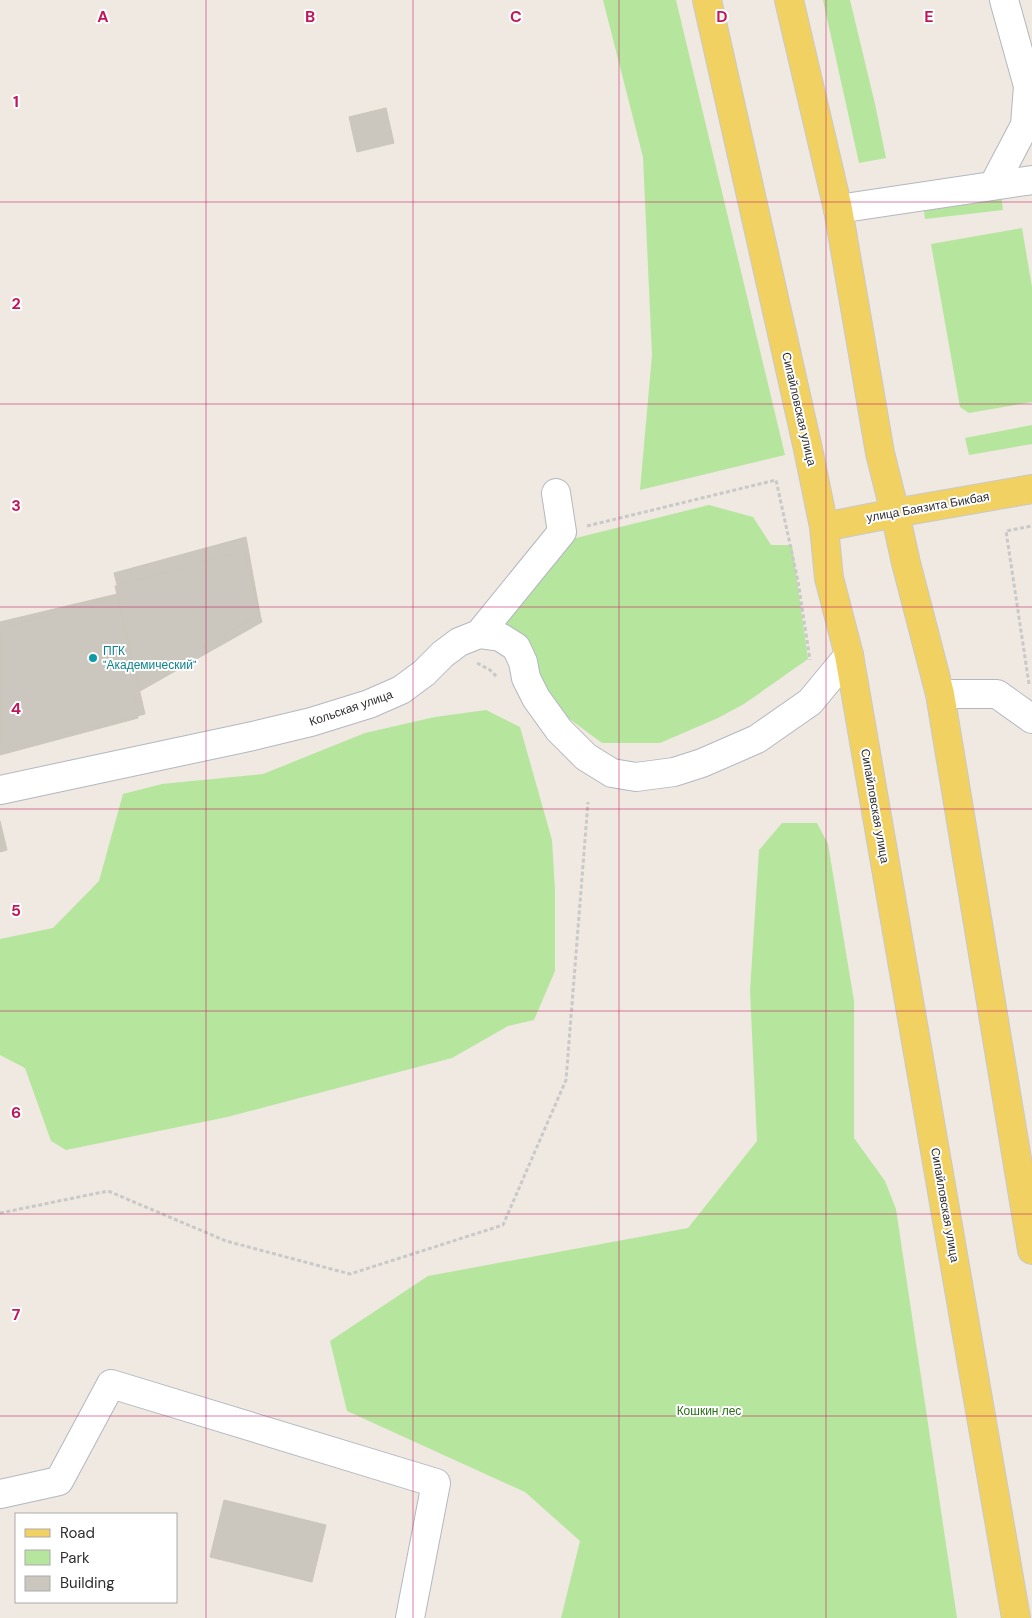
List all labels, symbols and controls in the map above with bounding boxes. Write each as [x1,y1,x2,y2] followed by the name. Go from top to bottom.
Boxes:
[97,6,109,27] text: A
[305,6,315,27] text: B
[510,6,522,27] text: C
[716,6,728,27] text: D
[924,6,934,27] text: E
[13,91,19,112] text: 1
[11,293,21,314] text: 2
[778,351,820,468] street label: Сипайловская улица
[865,488,991,526] street label: улица Баязита Бикбая
[11,495,21,516] text: 3
[103,643,197,673] place label: ПГК "Академический"
[87,652,99,664] marker: ПГК "Академический"
[307,686,395,730] street label: Кольская улица
[11,698,21,719] text: 4
[857,747,893,865] street label: Сипайловская улица
[11,900,21,921] text: 5
[11,1102,21,1123] text: 6
[927,1146,963,1264] street label: Сипайловская улица
[12,1304,21,1325] text: 7
[677,1403,741,1419] park label: Кошкин лес
[15,1513,178,1603] legend
[60,1523,95,1543] text: Road
[60,1548,90,1568] text: Park
[60,1573,115,1593] text: Building

